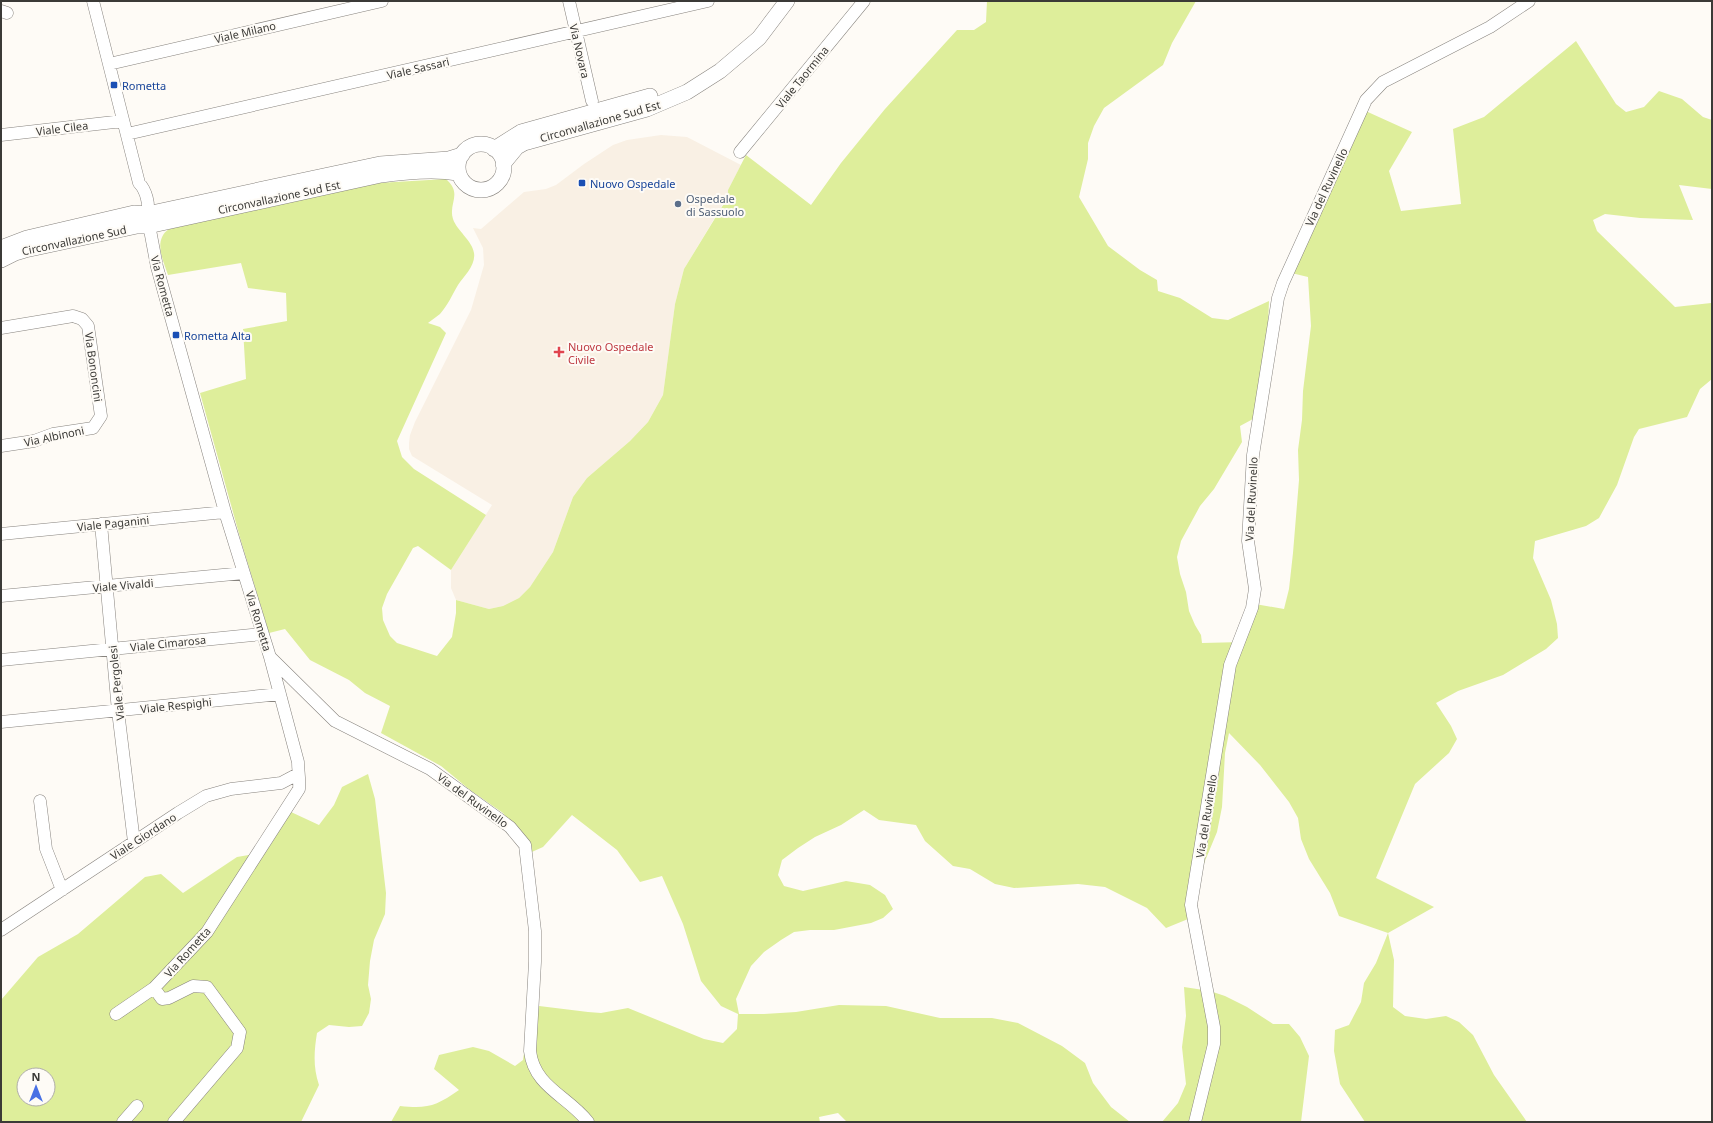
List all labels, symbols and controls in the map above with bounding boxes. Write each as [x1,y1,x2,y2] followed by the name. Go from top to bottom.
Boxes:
[213,18,278,46] street label: Viale Milano
[566,22,594,80] street label: Via Novara
[772,43,832,111] street label: Viale Taormina
[385,54,451,82] street label: Viale Sassari
[122,78,166,93] place label: Rometta
[109,80,119,90] marker: Rometta
[538,97,662,145] street label: Circonvallazione Sud Est
[35,117,89,139] street label: Viale Cilea
[1301,145,1351,228] street label: Via del Ruvinello
[590,176,676,191] place label: Nuovo Ospedale
[216,177,342,217] street label: Circonvallazione Sud Est
[577,178,587,188] marker: Nuovo Ospedale
[686,191,745,219] place label: Ospedale di Sassuolo
[673,199,683,209] marker: Ospedale di Sassuolo
[20,222,128,258] street label: Circonvallazione Sud
[148,254,178,318] street label: Via Rometta
[184,328,251,343] place label: Rometta Alta
[171,330,181,340] marker: Rometta Alta
[82,331,106,403] street label: Via Bononcini
[568,339,654,367] place label: Nuovo Ospedale Civile
[553,346,565,358] marker: Nuovo Ospedale Civile
[23,422,85,450] street label: Via Albinoni
[1241,456,1261,542] street label: Via del Ruvinello
[76,512,150,534] street label: Viale Paganini
[92,575,154,595] street label: Viale Vivaldi
[243,589,275,653] street label: Via Rometta
[129,632,207,654] street label: Viale Cimarosa
[105,645,127,721] street label: Viale Pergolesi
[139,694,213,716] street label: Viale Respighi
[434,769,512,831] street label: Via del Ruvinello
[1192,773,1220,859] street label: Via del Ruvinello
[107,809,179,863] street label: Viale Giordano
[160,924,214,980] street label: Via Rometta
[16,1067,56,1107] north arrow
[32,1069,40,1084] text: N

